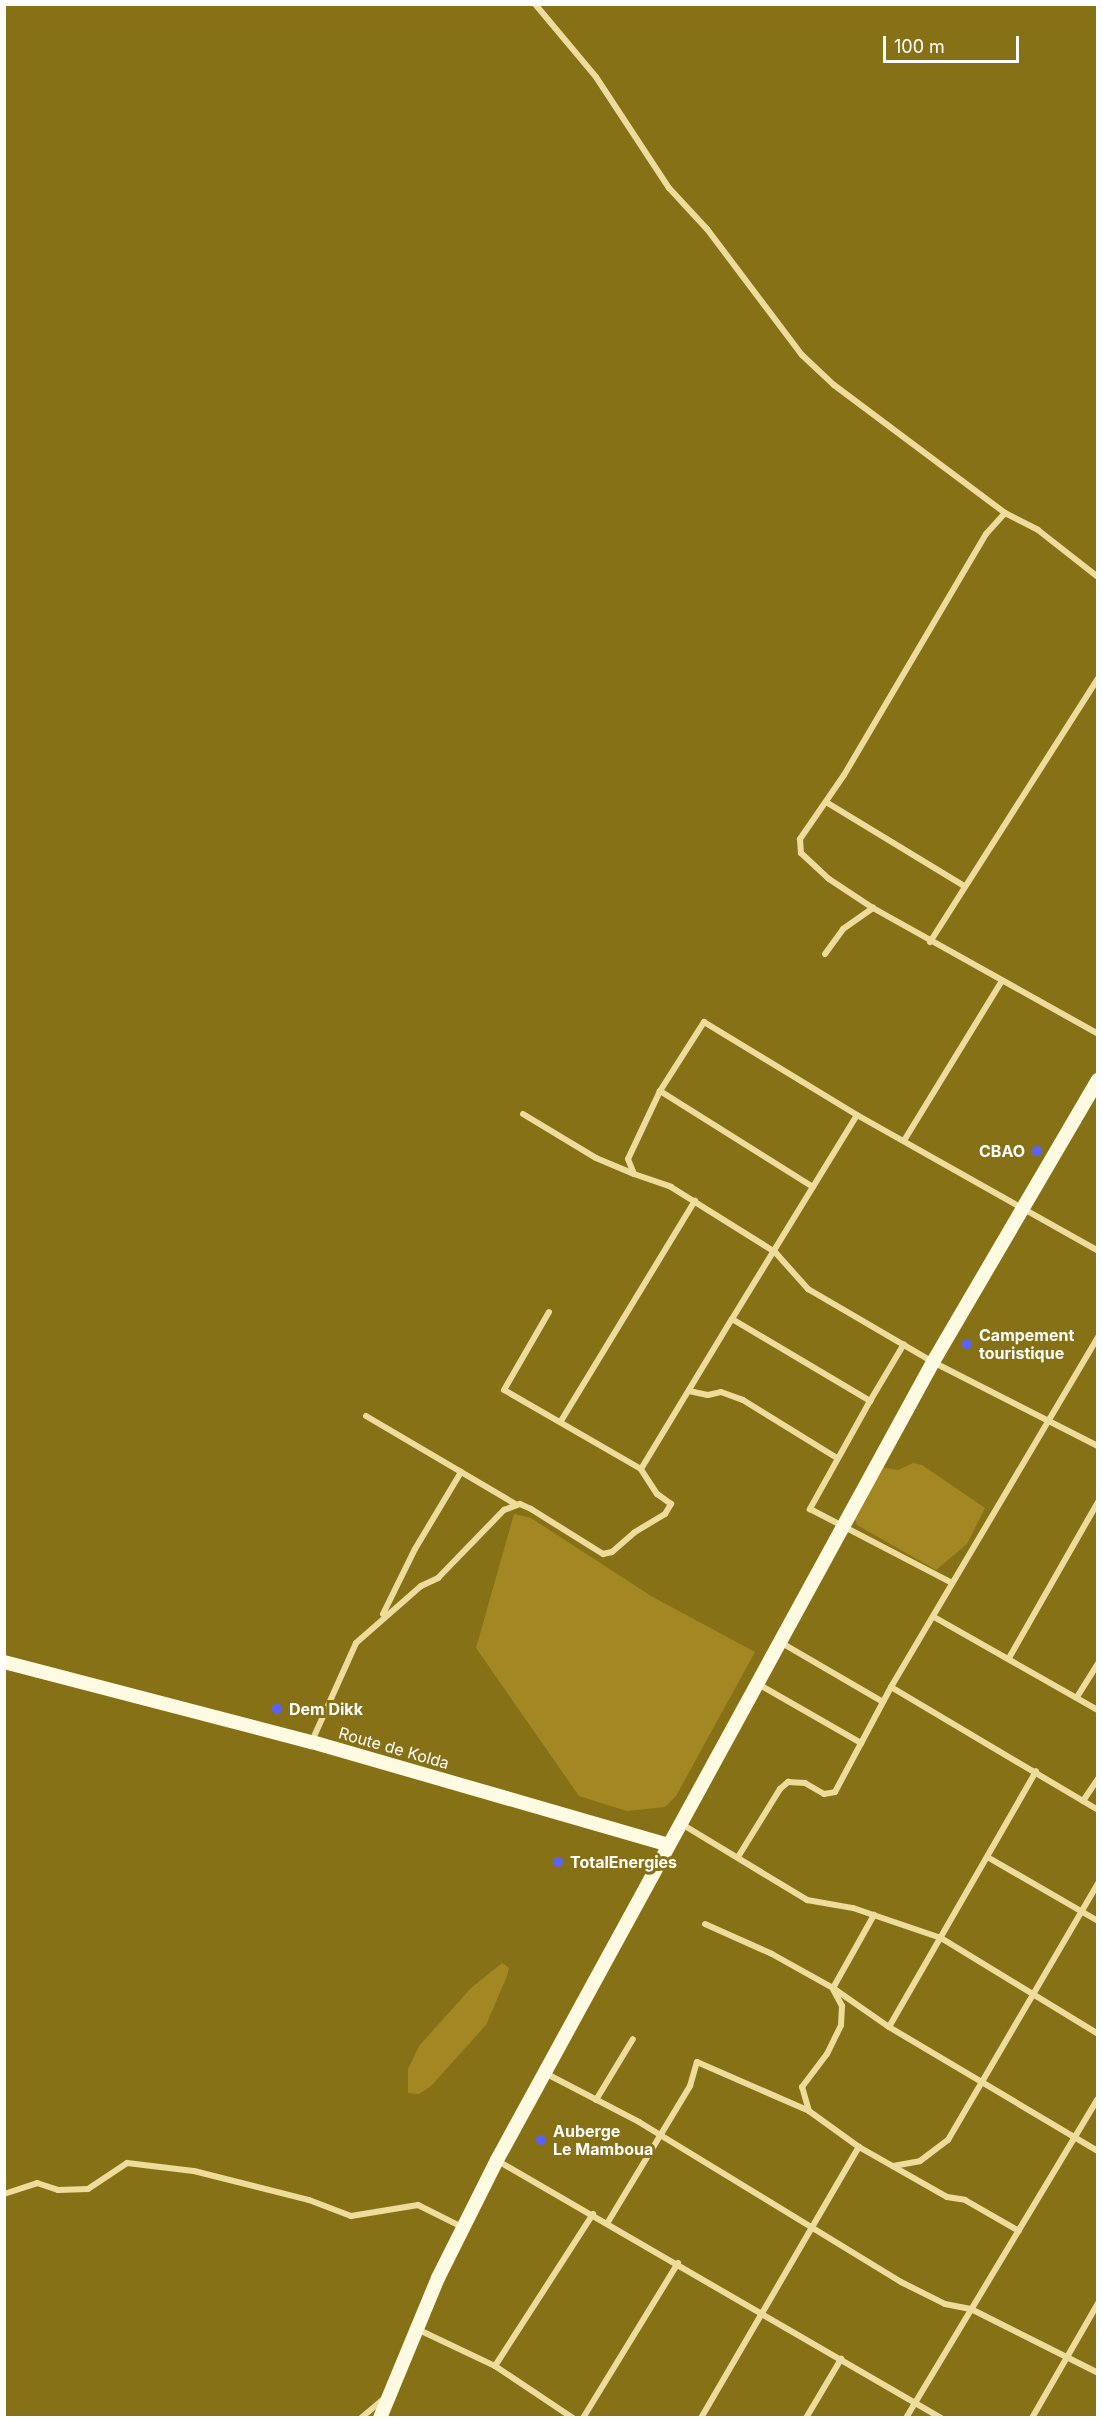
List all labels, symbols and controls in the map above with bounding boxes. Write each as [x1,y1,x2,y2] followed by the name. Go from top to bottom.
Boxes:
[886,24,1022,62] scale bar
[894,36,945,57] text: 100 m
[979,1141,1025,1161] place label: CBAO
[1030,1144,1044,1158] marker: CBAO
[979,1325,1074,1363] place label: Campement touristique
[960,1337,974,1351] marker: Campement touristique
[289,1699,363,1719] place label: Dem Dikk
[270,1702,284,1716] marker: Dem Dikk
[337,1723,451,1773] street label: Route de Kolda
[570,1852,677,1872] place label: TotalEnergies
[551,1855,565,1869] marker: TotalEnergies
[553,2121,653,2159] place label: Auberge Le Mamboua
[534,2133,548,2147] marker: Auberge Le Mamboua

